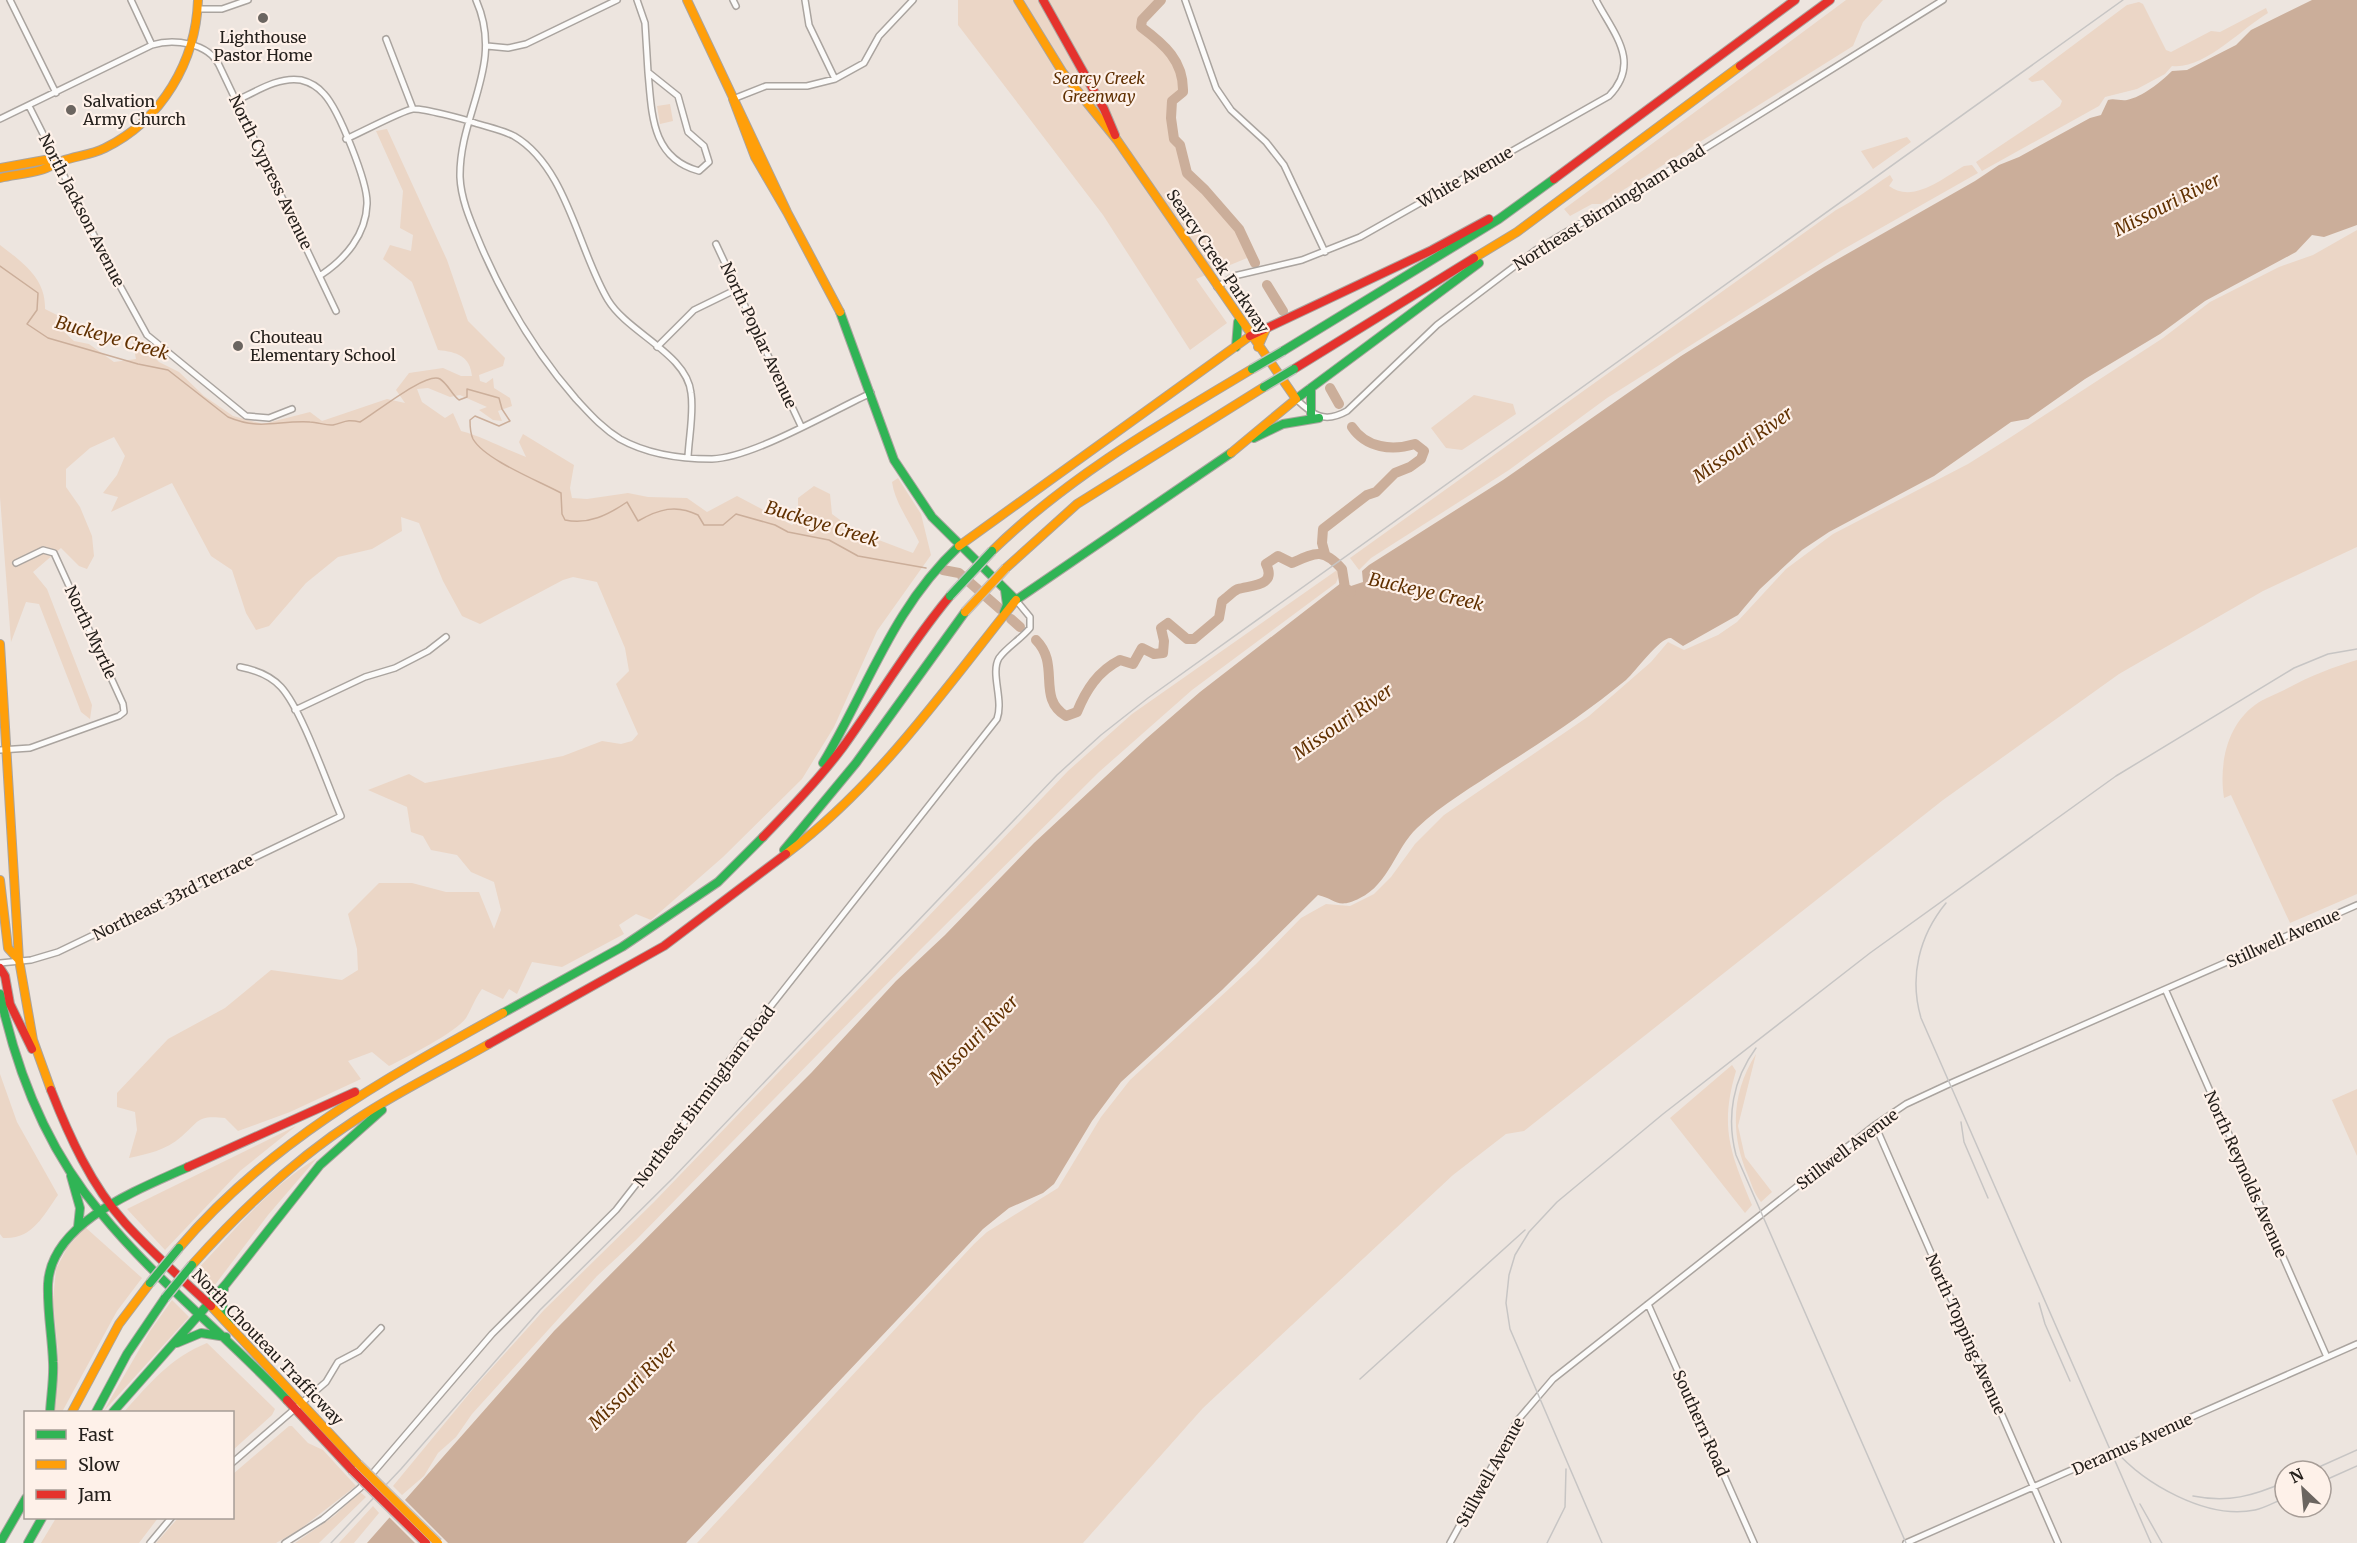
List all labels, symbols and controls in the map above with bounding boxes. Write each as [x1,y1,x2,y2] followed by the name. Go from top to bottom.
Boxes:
[256,11,270,25] marker: Lighthouse Pastor Home
[214,27,312,65] place label: Lighthouse Pastor Home
[1053,68,1145,106] park label: Searcy Creek Greenway
[82,91,186,129] place label: Salvation Army Church
[225,91,317,253] street label: North Cypress Avenue
[64,103,78,117] marker: Salvation Army Church
[35,130,129,290] street label: North Jackson Avenue
[1510,140,1709,274] street label: Northeast Birmingham Road
[1413,142,1516,213] street label: White Avenue
[2109,167,2225,242] water label: Missouri River
[1162,185,1274,337] street label: Searcy Creek Parkway
[716,259,802,411] street label: North Poplar Avenue
[53,310,172,365] water label: Buckeye Creek
[250,327,396,365] place label: Chouteau Elementary School
[231,339,245,353] marker: Chouteau Elementary School
[1687,401,1798,488] water label: Missouri River
[763,495,882,552] water label: Buckeye Creek
[1366,567,1486,616] water label: Buckeye Creek
[61,582,121,682] street label: North Myrtle
[1287,678,1398,765] water label: Missouri River
[90,849,256,945] street label: Northeast 33rd Terrace
[2223,904,2343,972] street label: Stillwell Avenue
[924,990,1024,1090] water label: Missouri River
[629,1001,779,1191] street label: Northeast Birmingham Road
[2200,1088,2292,1260] street label: North Reynolds Avenue
[1792,1104,1902,1194] street label: Stillwell Avenue
[1921,1250,2011,1418] street label: North Topping Avenue
[188,1265,348,1430] street label: North Chouteau Trafficway
[583,1335,683,1435] water label: Missouri River
[1669,1367,1734,1480] street label: Southern Road
[2069,1409,2195,1479] street label: Deramus Avenue
[24,1411,234,1519] legend
[1452,1414,1528,1530] street label: Stillwell Avenue
[78,1423,114,1446] text: Fast
[78,1453,121,1476] text: Slow
[2273,1459,2333,1519] north arrow
[2286,1464,2307,1487] text: N
[77,1483,112,1506] text: Jam

